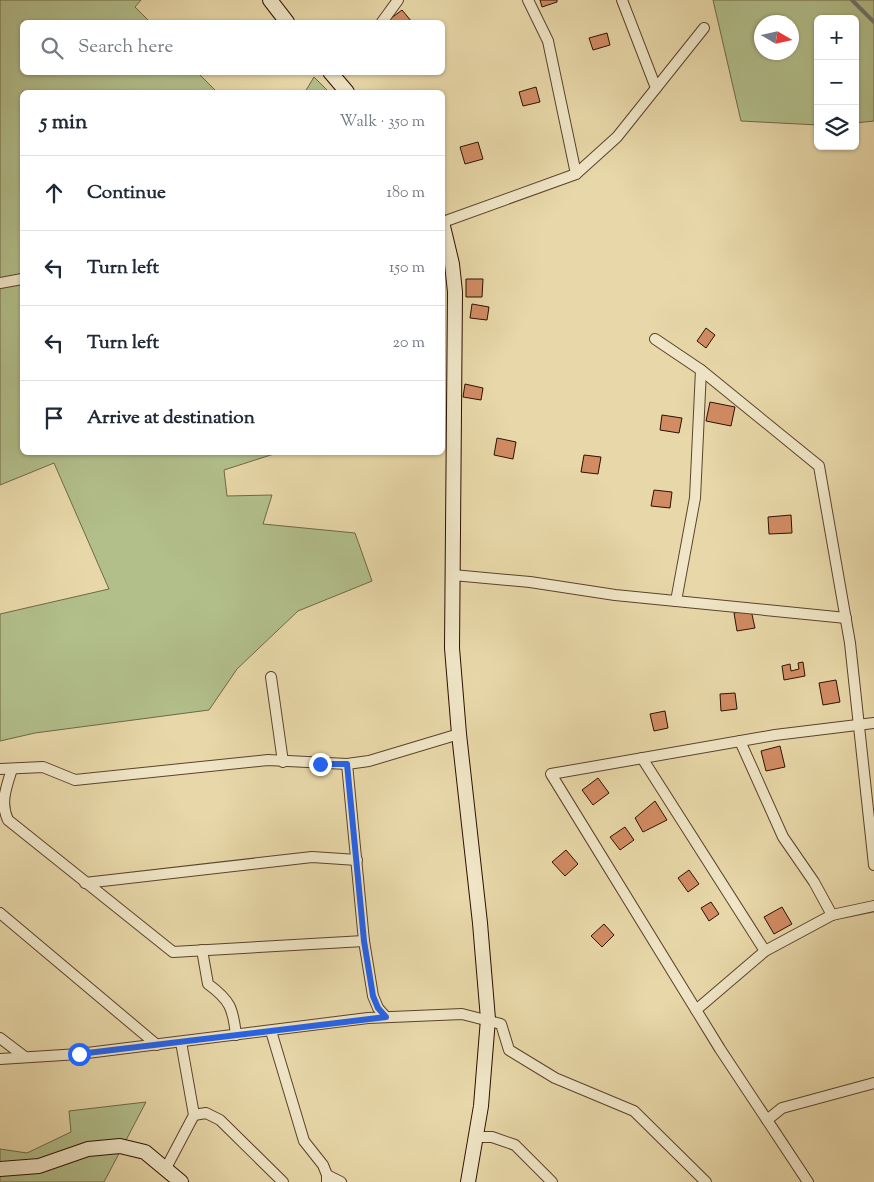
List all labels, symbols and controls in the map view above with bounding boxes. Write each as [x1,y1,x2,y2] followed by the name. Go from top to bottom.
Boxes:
[754,15,799,60] north arrow
[814,15,859,150] map controls
[814,15,859,60] button: +
[20,20,445,75] search box
[38,34,66,62] icon: search
[78,34,173,61] text: Search here
[814,60,859,105] button: −
[814,105,859,150] button: layers
[40,108,87,138] text: 5 min
[340,111,425,134] text: Walk · 350 m
[40,179,68,207] icon: ahead
[87,180,166,207] text: Continue
[386,182,425,205] text: 180 m
[40,254,68,282] icon: left
[87,255,159,282] text: Turn left
[389,257,425,280] text: 150 m
[40,329,68,357] icon: left
[87,330,159,357] text: Turn left
[392,332,425,355] text: 20 m
[40,404,68,432] icon: arrive
[87,405,255,432] text: Arrive at destination
[309,753,332,776] route end
[68,1043,91,1066] route start

